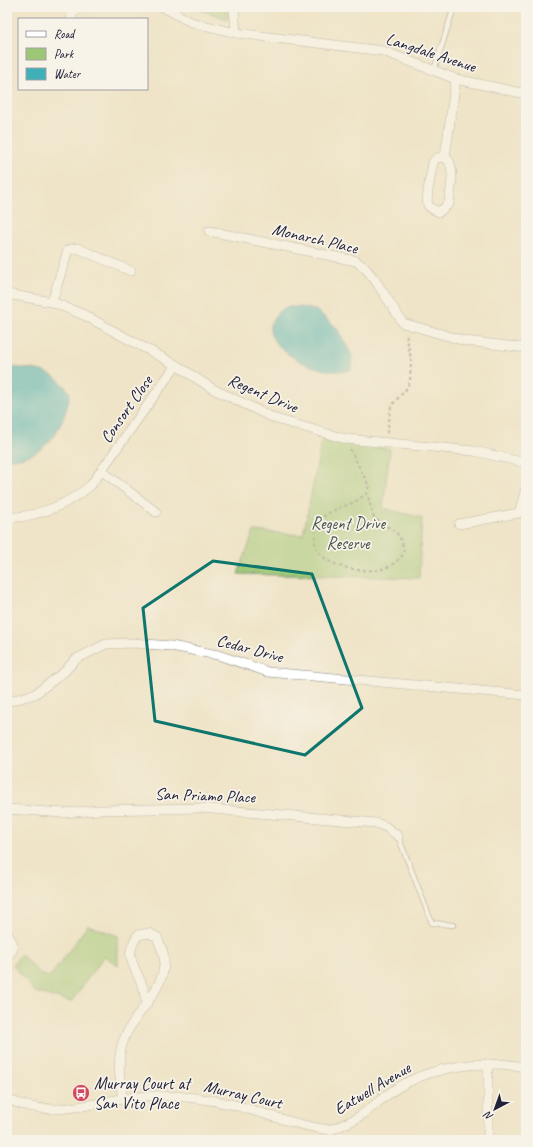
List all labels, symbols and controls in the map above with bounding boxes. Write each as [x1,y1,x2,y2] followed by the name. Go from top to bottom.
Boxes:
[18,18,148,90] legend
[54,26,76,42] text: Road
[383,28,480,77] street label: Langdale Avenue
[54,46,75,62] text: Park
[54,66,82,82] text: Water
[270,218,361,259] street label: Monarch Place
[225,369,302,418] street label: Regent Drive
[96,370,158,447] street label: Consort Close
[311,513,386,554] park label: Regent Drive Reserve
[215,630,287,668] street label: Cedar Drive
[155,783,257,808] street label: San Priamo Place
[330,1057,416,1119] street label: Eatwell Avenue
[94,1073,192,1114] place label: Murray Court at San Vito Place
[202,1075,286,1114] street label: Murray Court
[71,1083,91,1103] bus stop icon: Murray Court at San Vito Place
[475,1089,515,1129] north arrow
[480,1108,496,1124] text: N

